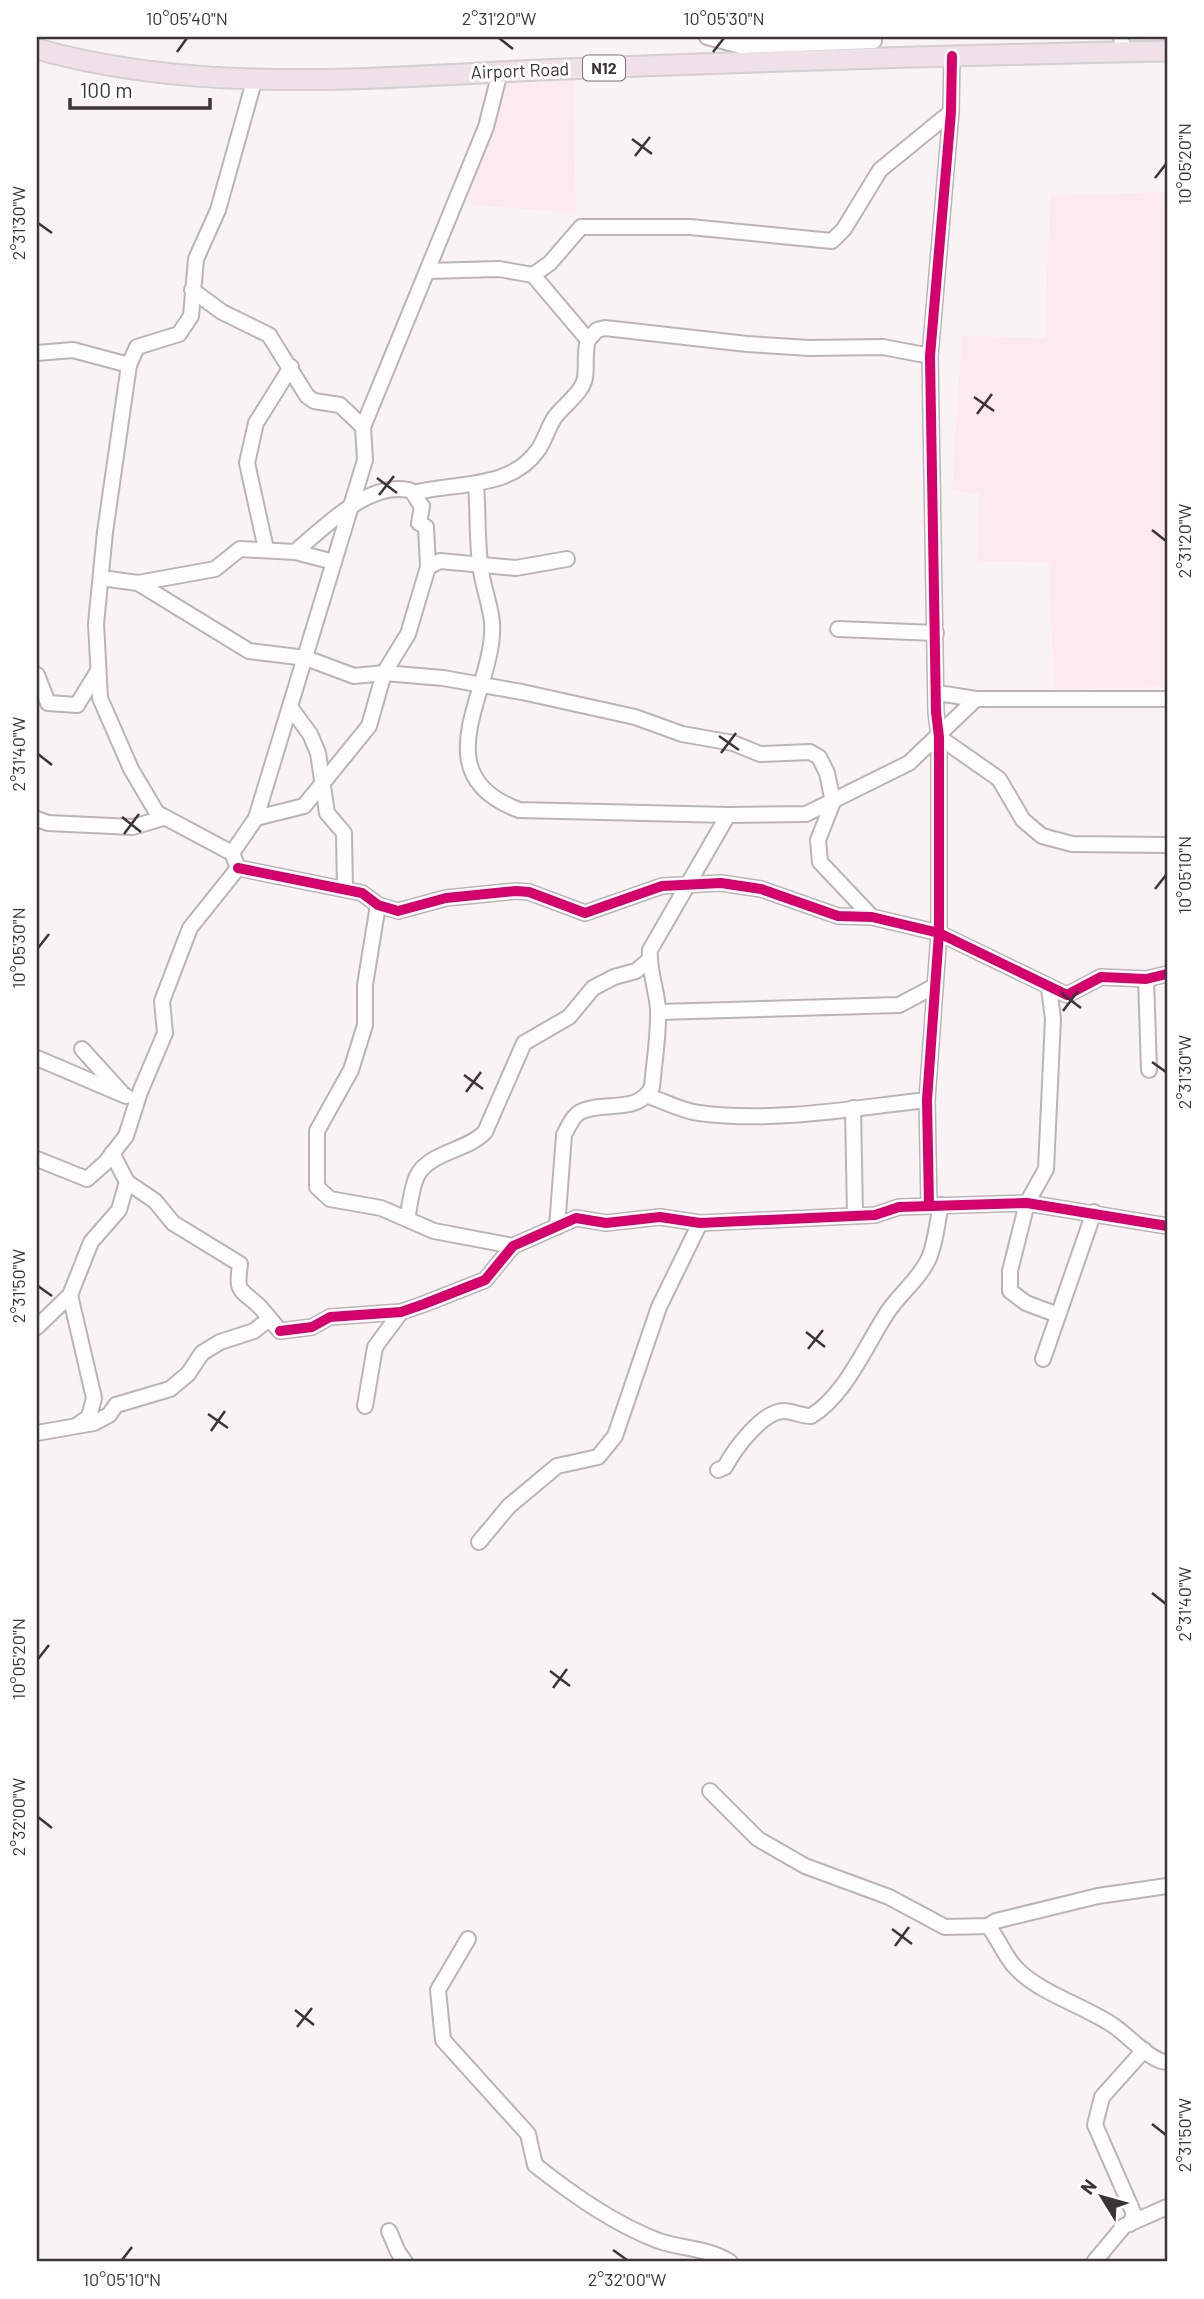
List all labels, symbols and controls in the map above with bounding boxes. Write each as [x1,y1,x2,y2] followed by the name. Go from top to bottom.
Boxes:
[146,7,228,29] text: 10°05'40"N
[462,7,537,29] text: 2°31'20"W
[683,7,765,29] text: 10°05'30"N
[583,55,625,80] road number: N12
[470,57,570,83] street label: Airport Road
[70,66,210,110] scale bar
[80,77,133,102] text: 100 m
[1173,123,1195,205] text: 10°05'20"N
[7,186,29,260] text: 2°31'30"W
[1173,503,1195,578] text: 2°31'20"W
[7,716,29,791] text: 2°31'40"W
[1173,836,1195,914] text: 10°05'10"N
[7,907,29,989] text: 10°05'30"N
[1173,1035,1195,1109] text: 2°31'30"W
[7,1249,29,1323] text: 2°31'50"W
[1173,1566,1195,1641] text: 2°31'40"W
[7,1618,29,1700] text: 10°05'20"N
[7,1777,29,1856] text: 2°32'00"W
[1173,2098,1195,2172] text: 2°31'50"W
[1068,2162,1138,2232] north arrow
[1075,2174,1101,2198] text: N
[83,2268,161,2290] text: 10°05'10"N
[588,2268,667,2290] text: 2°32'00"W

